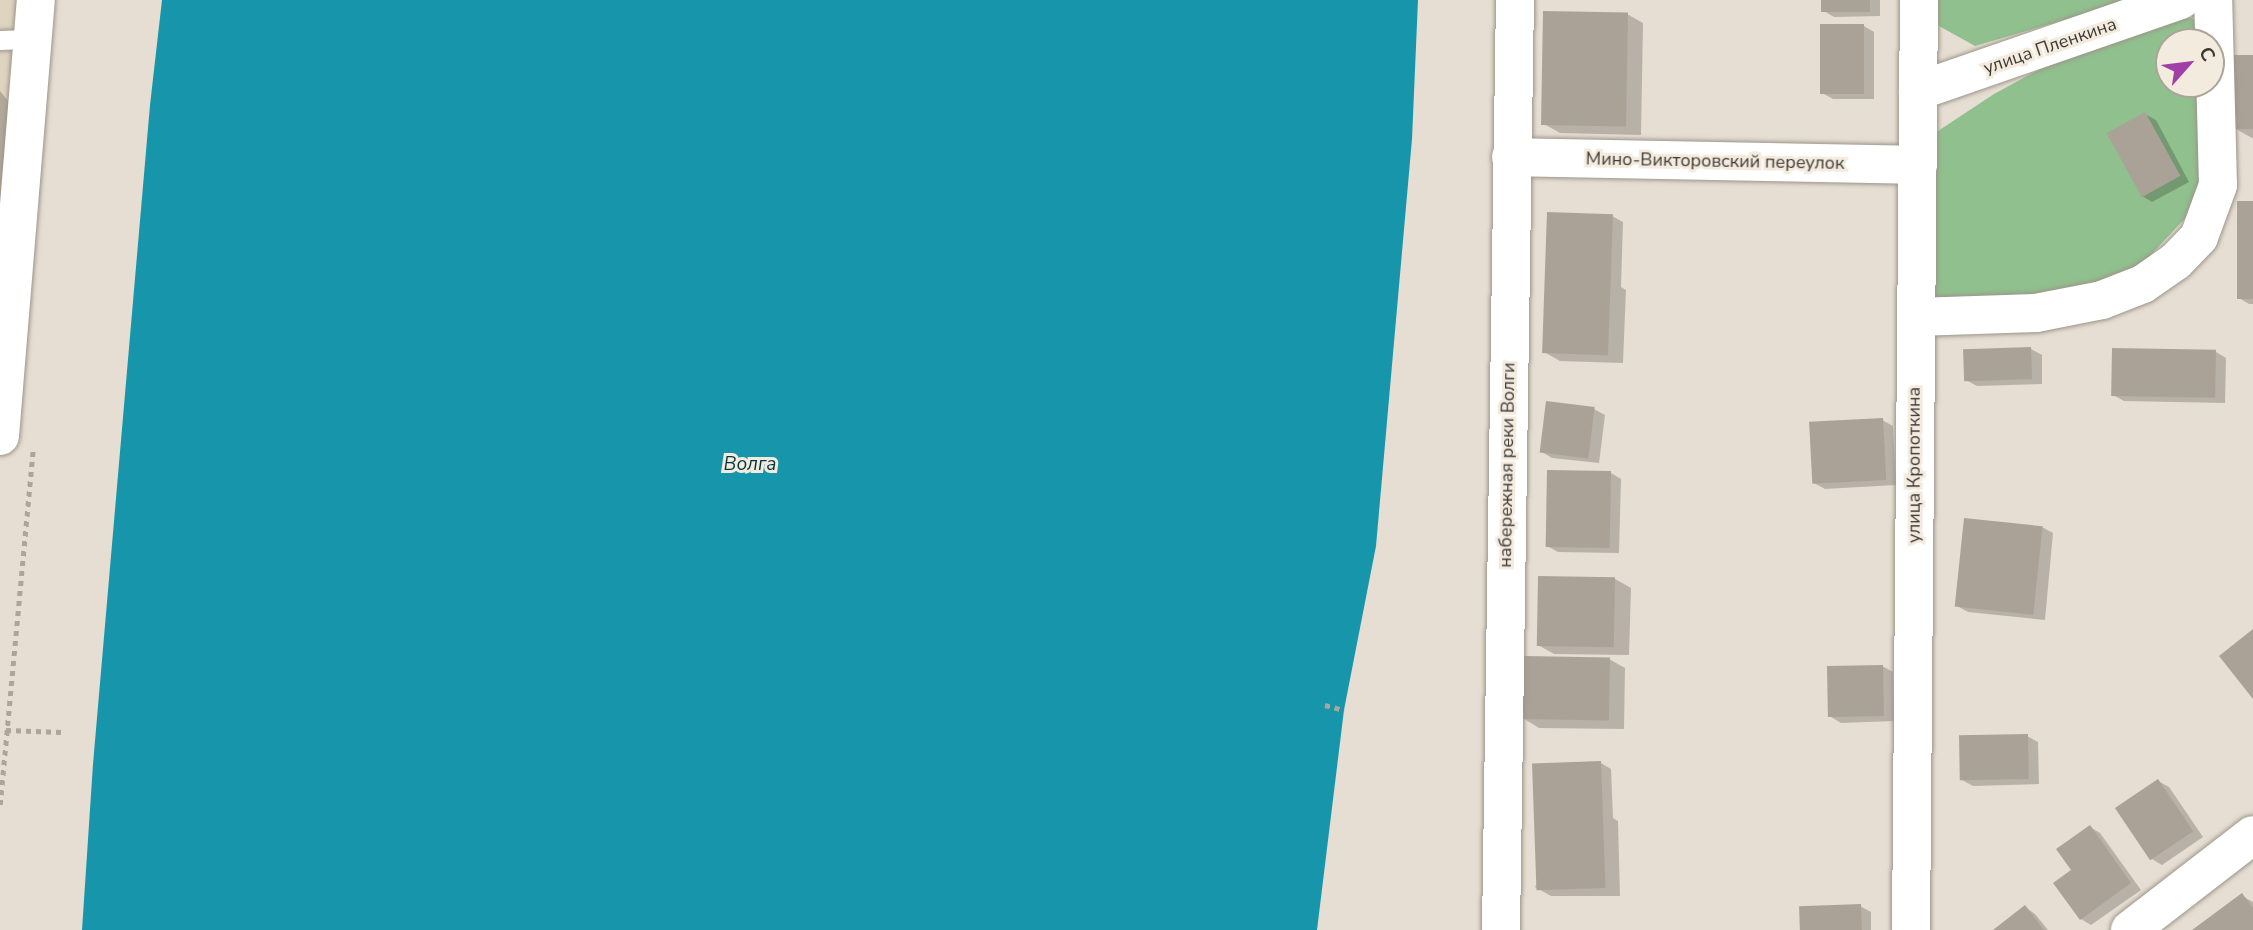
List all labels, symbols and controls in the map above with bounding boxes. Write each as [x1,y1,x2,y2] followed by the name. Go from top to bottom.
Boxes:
[1981,13,2119,79] street label: улица Пленкина
[2155,28,2225,98] north arrow
[2192,42,2221,66] text: С
[1586,148,1844,174] street label: Мино-Викторовский переулок
[1494,362,1520,568] street label: набережная реки Волги
[1903,387,1925,543] street label: улица Кропоткина
[724,454,776,476] water label: Волга

